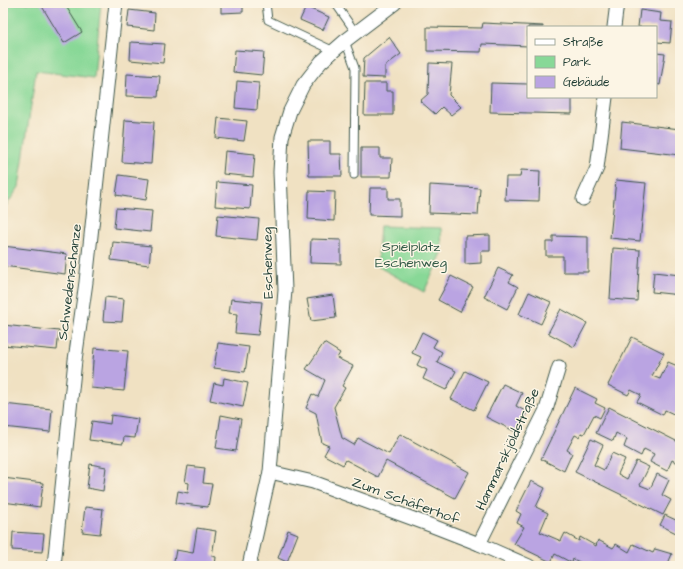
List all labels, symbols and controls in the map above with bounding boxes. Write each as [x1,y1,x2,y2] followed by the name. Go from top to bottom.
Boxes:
[527,26,657,98] legend
[563,34,604,51] text: Straße
[563,54,591,71] text: Park
[563,74,610,91] text: Gebäude
[53,222,87,341] street label: Schwedenschanze
[257,227,279,299] street label: Eschenweg
[375,237,447,273] park label: Spielplatz Eschenweg
[471,385,545,514] street label: Hammarskjöldstraße
[349,472,463,530] street label: Zum Schäferhof

